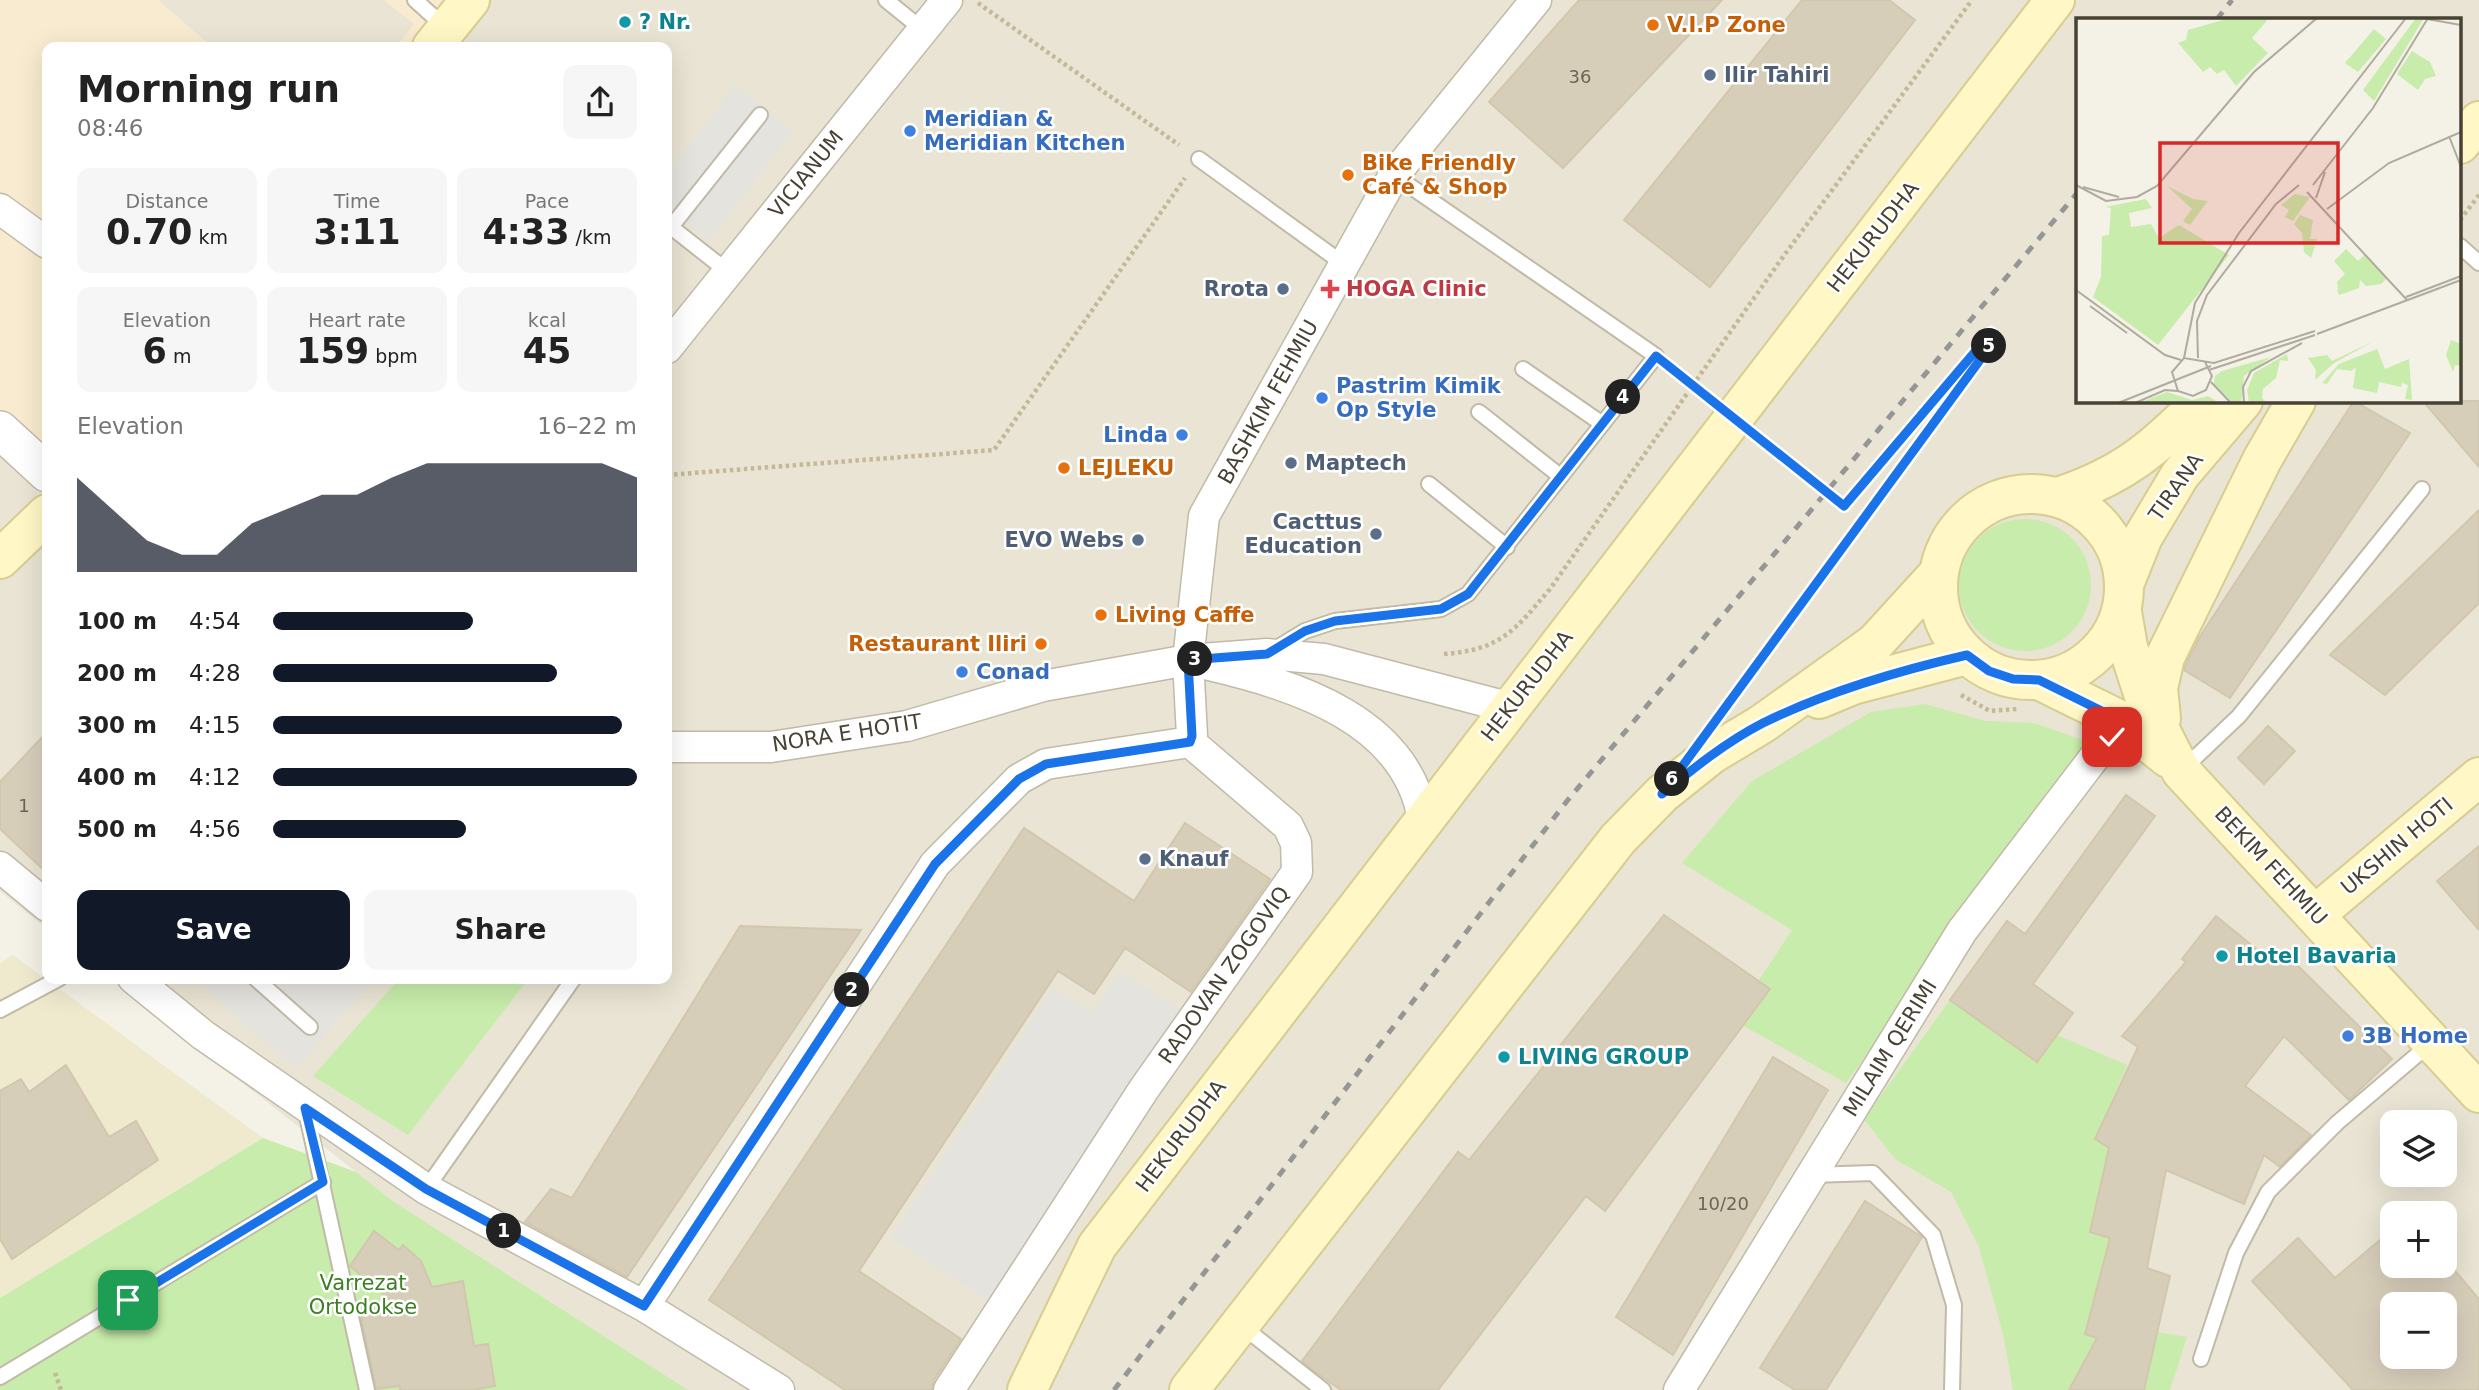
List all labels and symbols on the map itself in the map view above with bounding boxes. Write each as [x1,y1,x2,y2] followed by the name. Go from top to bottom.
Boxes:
[639,10,691,34] place label: ? Nr.
[1667,13,1786,37] place label: V.I.P Zone
[617,14,633,30] marker: ? Nr.
[1645,17,1661,33] marker: V.I.P Zone
[2076,18,2462,402] inset map
[1724,63,1829,87] place label: Ilir Tahiri
[1569,66,1591,87] house number: 36
[1702,67,1718,83] marker: Ilir Tahiri
[924,107,1125,155] place label: Meridian & Meridian Kitchen
[902,123,918,139] marker: Meridian & Meridian Kitchen
[764,126,848,222] street label: VICIANUM
[1362,151,1516,199] place label: Bike Friendly Café & Shop
[1340,167,1356,183] marker: Bike Friendly Café & Shop
[1822,176,1924,297] street label: HEKURUDHA
[1204,277,1269,301] place label: Rrota
[1346,277,1487,301] place label: HOGA Clinic
[1320,279,1340,299] marker: HOGA Clinic
[1275,281,1291,297] marker: Rrota
[1213,316,1323,488] street label: BASHKIM FEHMIU
[1972,328,2007,364] pin: 5
[1336,374,1502,422] place label: Pastrim Kimik Op Style
[1606,380,1640,414] pin: 4
[1314,390,1330,406] marker: Pastrim Kimik Op Style
[1103,423,1168,447] place label: Linda
[1174,427,1190,443] marker: Linda
[2143,448,2208,526] street label: TIRANA
[1305,451,1407,475] place label: Maptech
[1283,455,1299,471] marker: Maptech
[1078,456,1174,480] place label: LEJLEKU
[1056,460,1072,476] marker: LEJLEKU
[1244,510,1362,558] place label: Cacttus Education
[1368,526,1384,542] marker: Cacttus Education
[1004,528,1124,552] place label: EVO Webs
[1130,532,1146,548] marker: EVO Webs
[1115,603,1255,627] place label: Living Caffe
[1093,607,1109,623] marker: Living Caffe
[1476,625,1578,746] street label: HEKURUDHA
[848,632,1027,656] place label: Restaurant Iliri
[1033,636,1049,652] marker: Restaurant Iliri
[1178,642,1212,676] pin: 3
[976,660,1050,684] place label: Conad
[954,664,970,680] marker: Conad
[2082,707,2142,767] pin
[770,709,924,757] street label: NORA E HOTIT
[1654,762,1690,796] pin: 6
[2336,792,2458,900] street label: UKSHIN HOTI
[18,795,30,816] house number: 1
[2210,802,2332,930] street label: BEKIM FEHMIU
[1159,847,1229,871] place label: Knauf
[1137,851,1153,867] marker: Knauf
[1154,882,1294,1068] street label: RADOVAN ZOGOVIQ
[2236,944,2397,968] place label: Hotel Bavaria
[2214,948,2230,964] marker: Hotel Bavaria
[834,972,870,1007] pin: 2
[1838,975,1942,1121] street label: MILAIM QERIMI
[2362,1024,2468,1048] place label: 3B Home
[2340,1028,2356,1044] marker: 3B Home
[1518,1045,1689,1069] place label: LIVING GROUP
[1496,1049,1512,1065] marker: LIVING GROUP
[1131,1075,1231,1197] street label: HEKURUDHA
[1697,1193,1749,1214] house number: 10/20
[486,1214,522,1248] pin: 1
[98,1270,158,1330] pin
[309,1271,417,1319] park label: Varrezat Ortodokse

